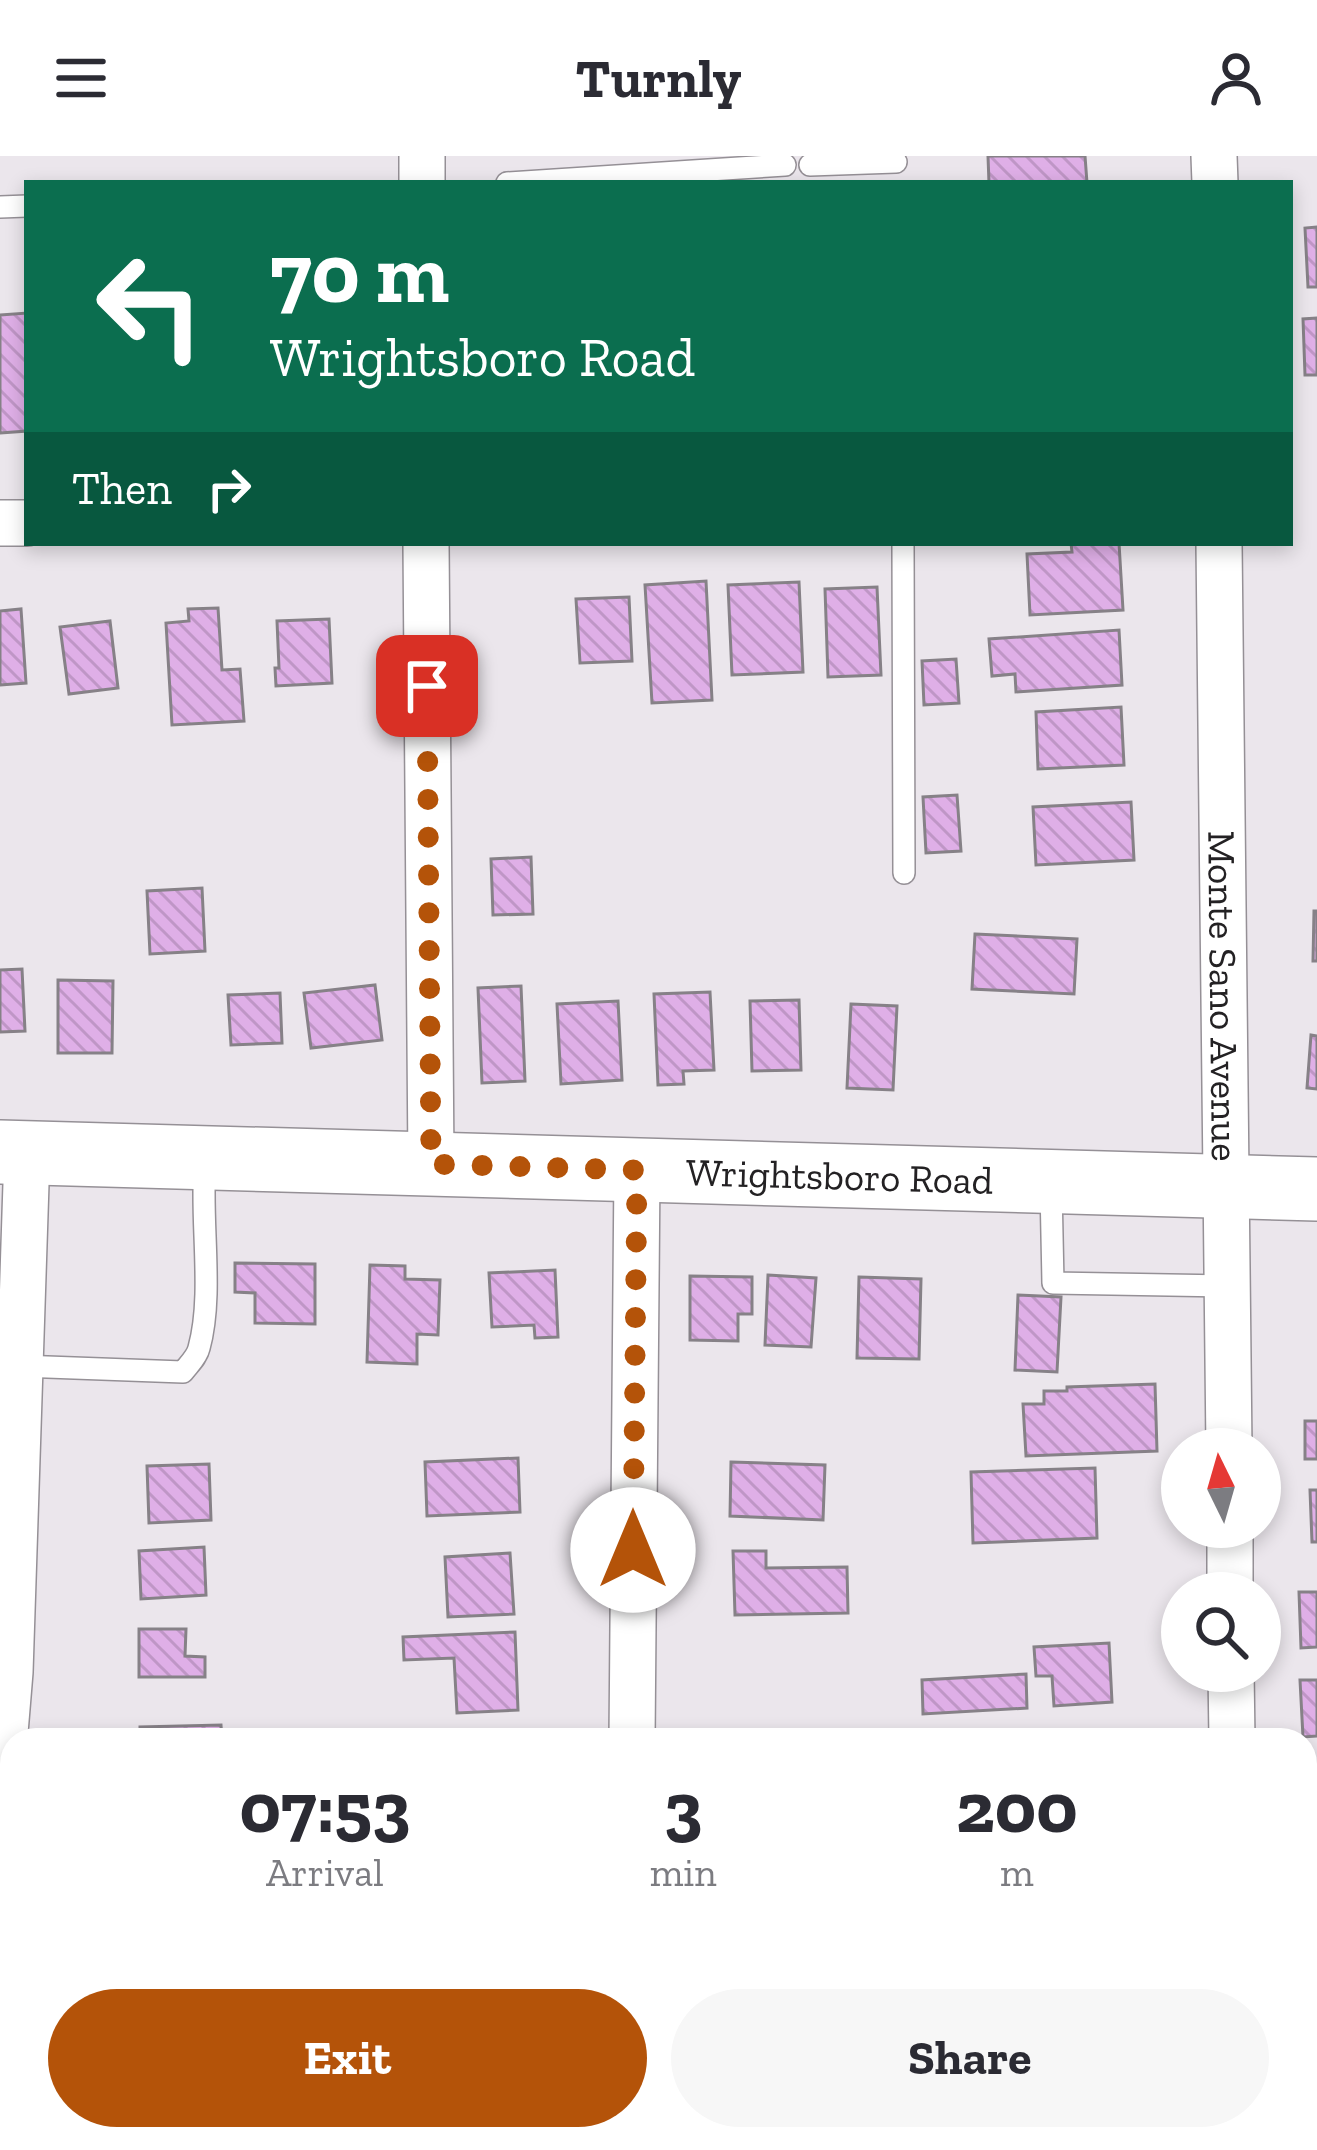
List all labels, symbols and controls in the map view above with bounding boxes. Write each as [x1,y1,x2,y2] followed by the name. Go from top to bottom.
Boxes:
[48,45,114,111] icon: menu
[1203,45,1269,111] icon: person
[576,46,741,111] text: Turnly
[270,223,449,324] text: 70 m
[72,228,228,384] icon: left
[270,325,695,390] text: Wrightsboro Road
[196,456,262,522] icon: right
[72,462,172,516] text: Then
[376,635,478,737] pin
[394,653,460,719] icon: arrive
[1199,830,1249,1162] street label: Monte Sano Avenue
[685,1148,994,1203] street label: Wrightsboro Road
[1161,1428,1281,1548] north arrow
[1161,1428,1281,1692] map controls
[570,1487,696,1613] position arrow
[1161,1572,1281,1692] button: search
[239,1764,410,1850] text: 07:53
[664,1764,702,1850] text: 3
[956,1764,1078,1850] text: 200
[266,1849,384,1896] text: Arrival
[650,1849,717,1896] text: min
[1000,1849,1034,1896] text: m
[48,1989,647,2127] button: Exit
[671,1989,1269,2127] button: Share

